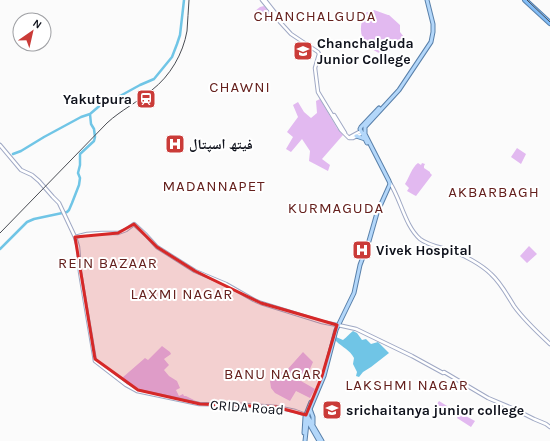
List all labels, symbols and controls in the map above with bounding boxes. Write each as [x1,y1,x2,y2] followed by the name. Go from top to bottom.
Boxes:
[254,7,376,25] district label: CHANCHALGUDA
[12,12,52,52] north arrow
[30,17,44,32] text: N
[317,35,414,68] place label: Chanchalguda Junior College
[292,40,314,62] school or university icon: Chanchalguda Junior College
[209,78,271,96] district label: CHAWNI
[135,88,157,110] station icon: Yakutpura
[63,91,132,108] place label: Yakutpura
[164,133,186,155] hospital icon: فیتھ اسپتال
[189,136,253,153] place label: فیتھ اسپتال
[162,177,266,195] district label: MADANNAPET
[448,183,540,201] district label: AKBARBAGH
[288,199,384,217] district label: KURMAGUDA
[351,239,373,261] hospital icon: Vivek Hospital
[376,242,472,259] place label: Vivek Hospital
[58,254,158,272] district label: REIN BAZAAR
[130,285,234,303] district label: LAXMI NAGAR
[224,365,322,383] district label: BANU NAGAR
[345,376,469,394] district label: LAKSHMI NAGAR
[210,396,284,419] street label: CRIDA Road
[321,399,343,421] school or university icon: srichaitanya junior college
[346,402,524,419] place label: srichaitanya junior college

